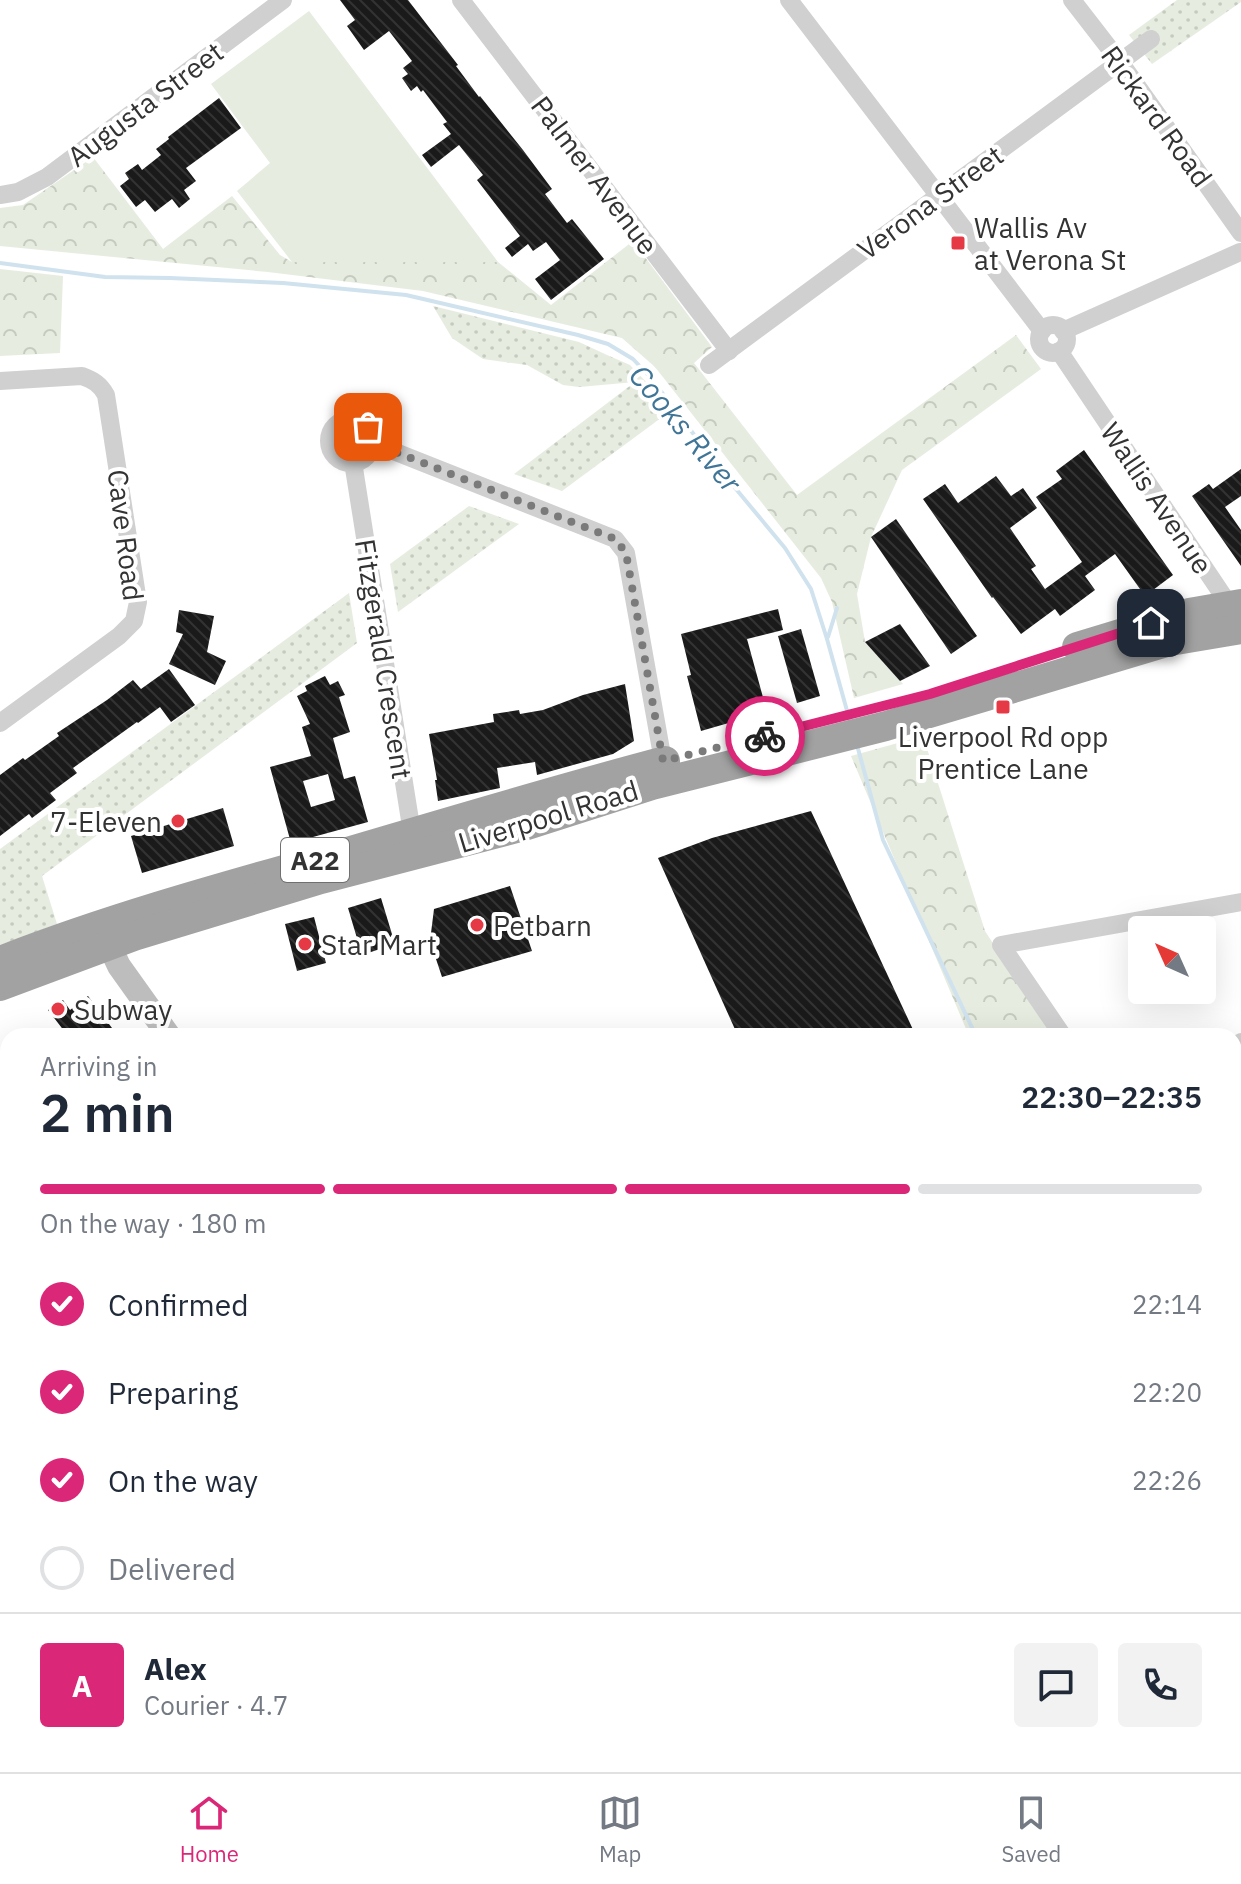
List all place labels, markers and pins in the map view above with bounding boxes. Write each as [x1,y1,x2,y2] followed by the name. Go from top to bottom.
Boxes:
[974,209,1126,278] place label: Wallis Av at Verona St
[949,234,967,252] marker: Wallis Av at Verona St
[334,393,402,461] pin
[1117,589,1185,657] pin
[994,698,1012,716] marker: Liverpool Rd opp Prentice Lane
[898,718,1108,787] place label: Liverpool Rd opp Prentice Lane
[50,803,162,840] place label: 7-Eleven
[169,812,187,830] marker: 7-Eleven
[493,907,592,944] place label: Petbarn
[468,916,486,934] marker: Petbarn
[321,926,437,963] place label: Star Mart
[296,935,314,953] marker: Star Mart
[74,991,172,1028] place label: Subway
[49,1000,67,1018] marker: Subway

